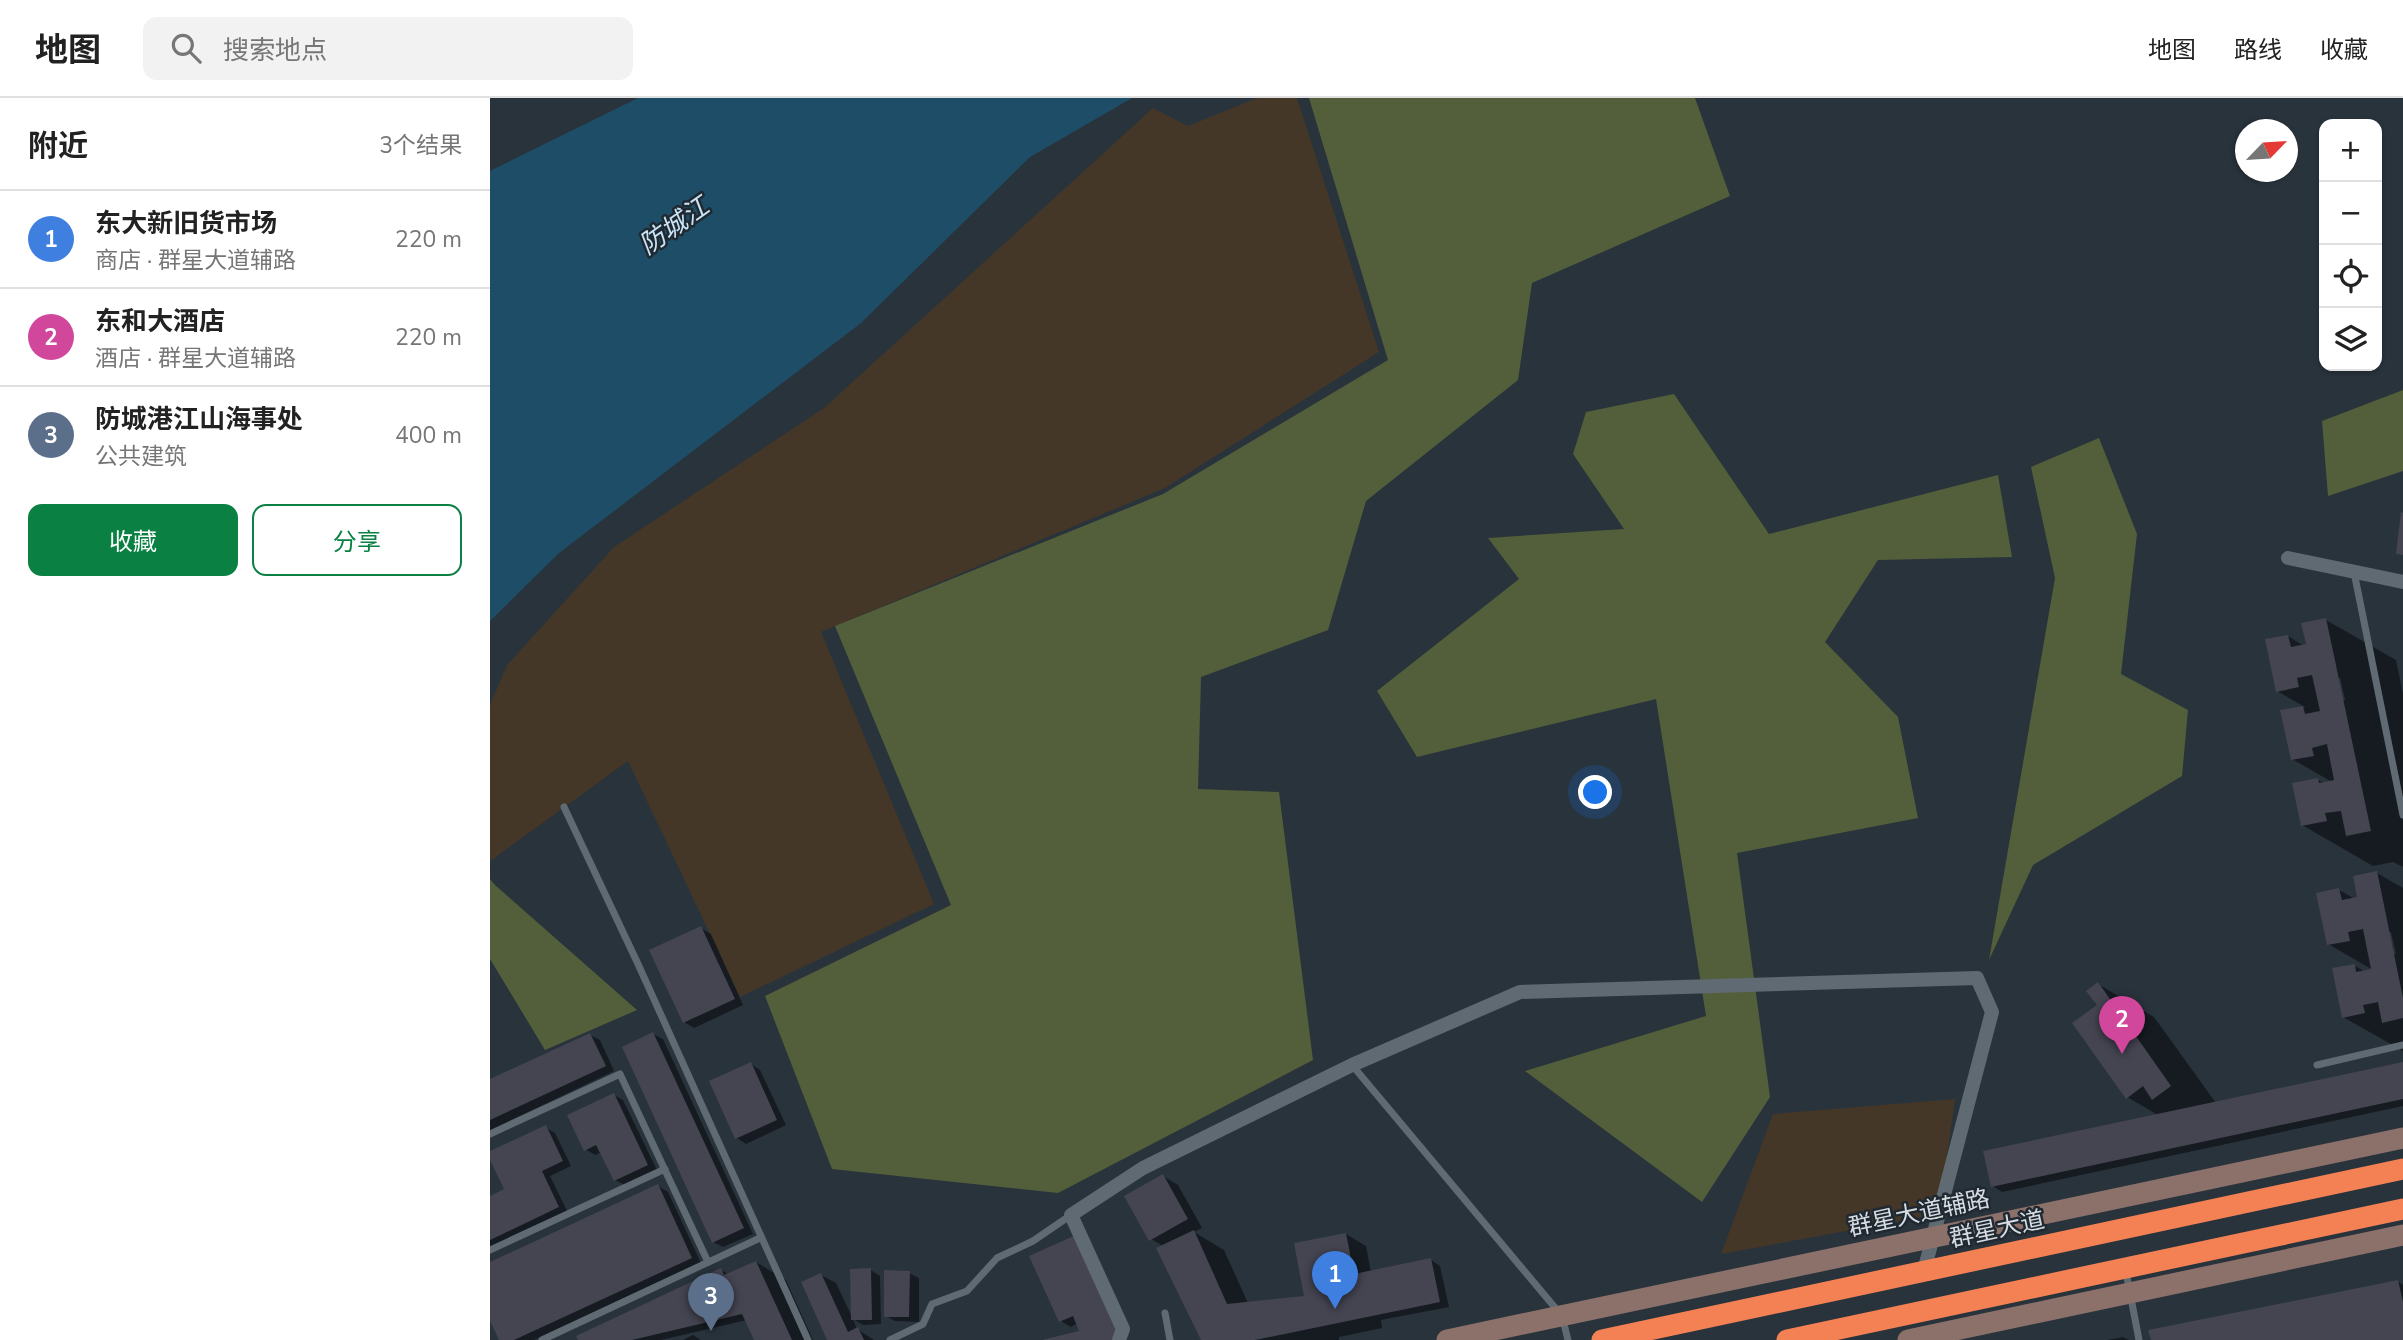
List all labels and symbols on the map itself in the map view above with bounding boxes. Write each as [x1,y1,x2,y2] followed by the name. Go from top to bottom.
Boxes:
[2235,119,2298,182] north arrow
[632,188,718,263] water label: 防城江
[1578,775,1612,809] your location
[2099,996,2145,1054] pin: 2
[1845,1182,1993,1244] street label: 群星大道辅路
[1947,1203,2047,1255] street label: 群星大道
[1312,1251,1358,1309] pin: 1
[688,1273,734,1331] pin: 3

